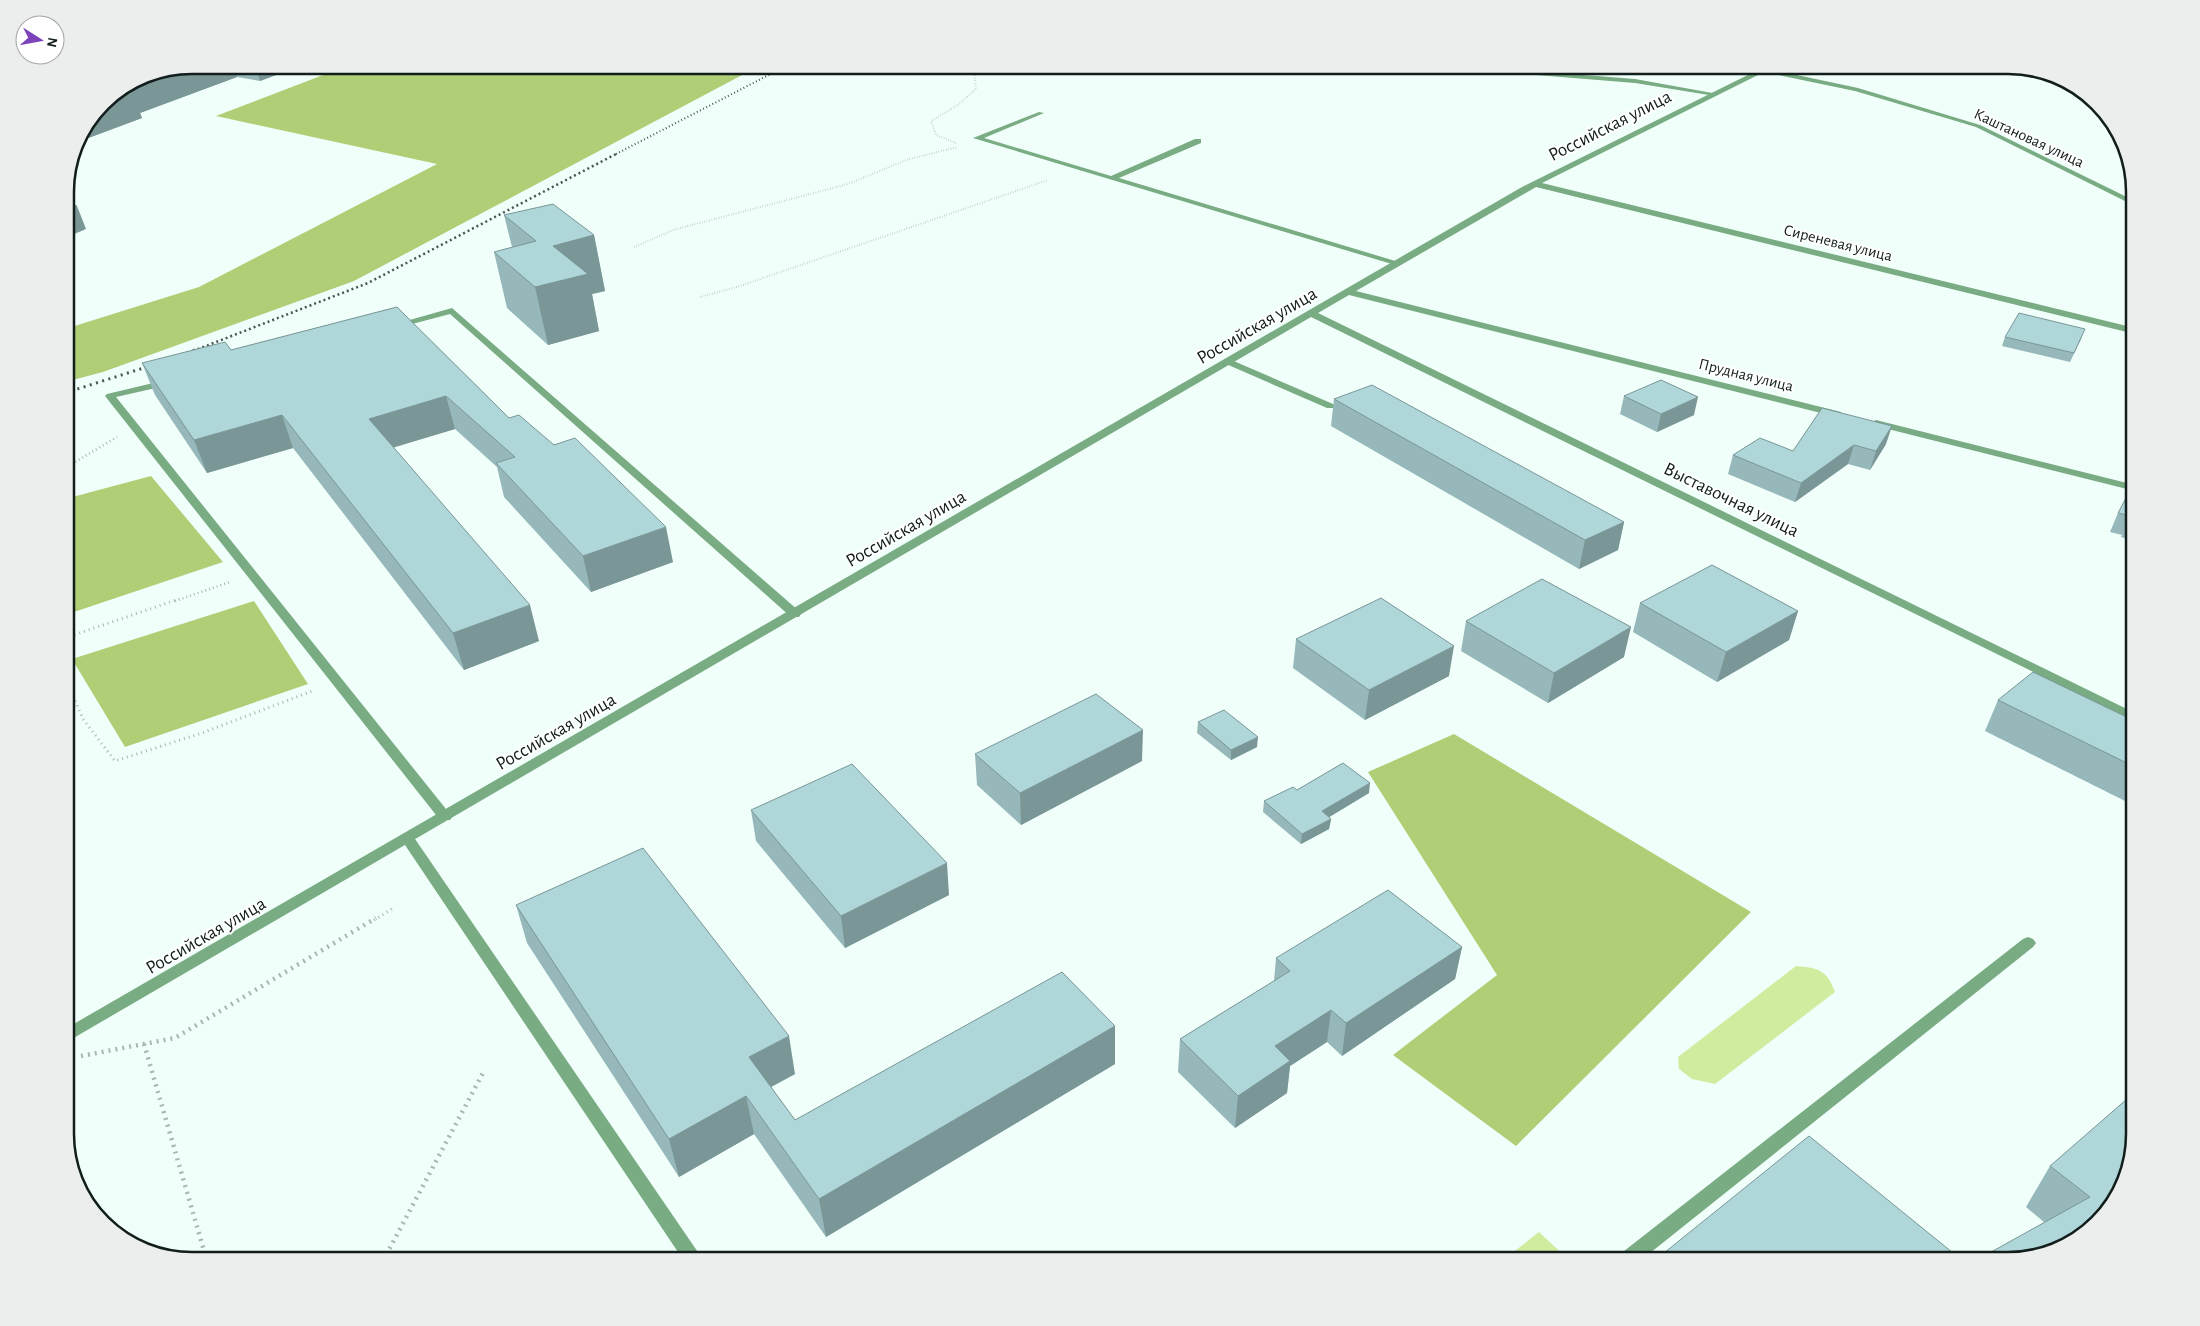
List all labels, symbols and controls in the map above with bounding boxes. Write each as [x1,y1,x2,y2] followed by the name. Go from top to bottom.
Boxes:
[15,15,65,65] north arrow
[44,36,60,48] text: N
[1545,87,1675,165] street label: Российская улица
[1971,106,2086,171] street label: Каштановая улица
[1782,222,1894,265] street label: Сиреневая улица
[1194,284,1321,368] street label: Российская улица
[1697,356,1795,395] street label: Прудная улица
[1660,459,1802,541] street label: Выставочная улица
[843,487,970,571] street label: Российская улица
[493,690,620,774] street label: Российская улица
[143,894,270,978] street label: Российская улица

